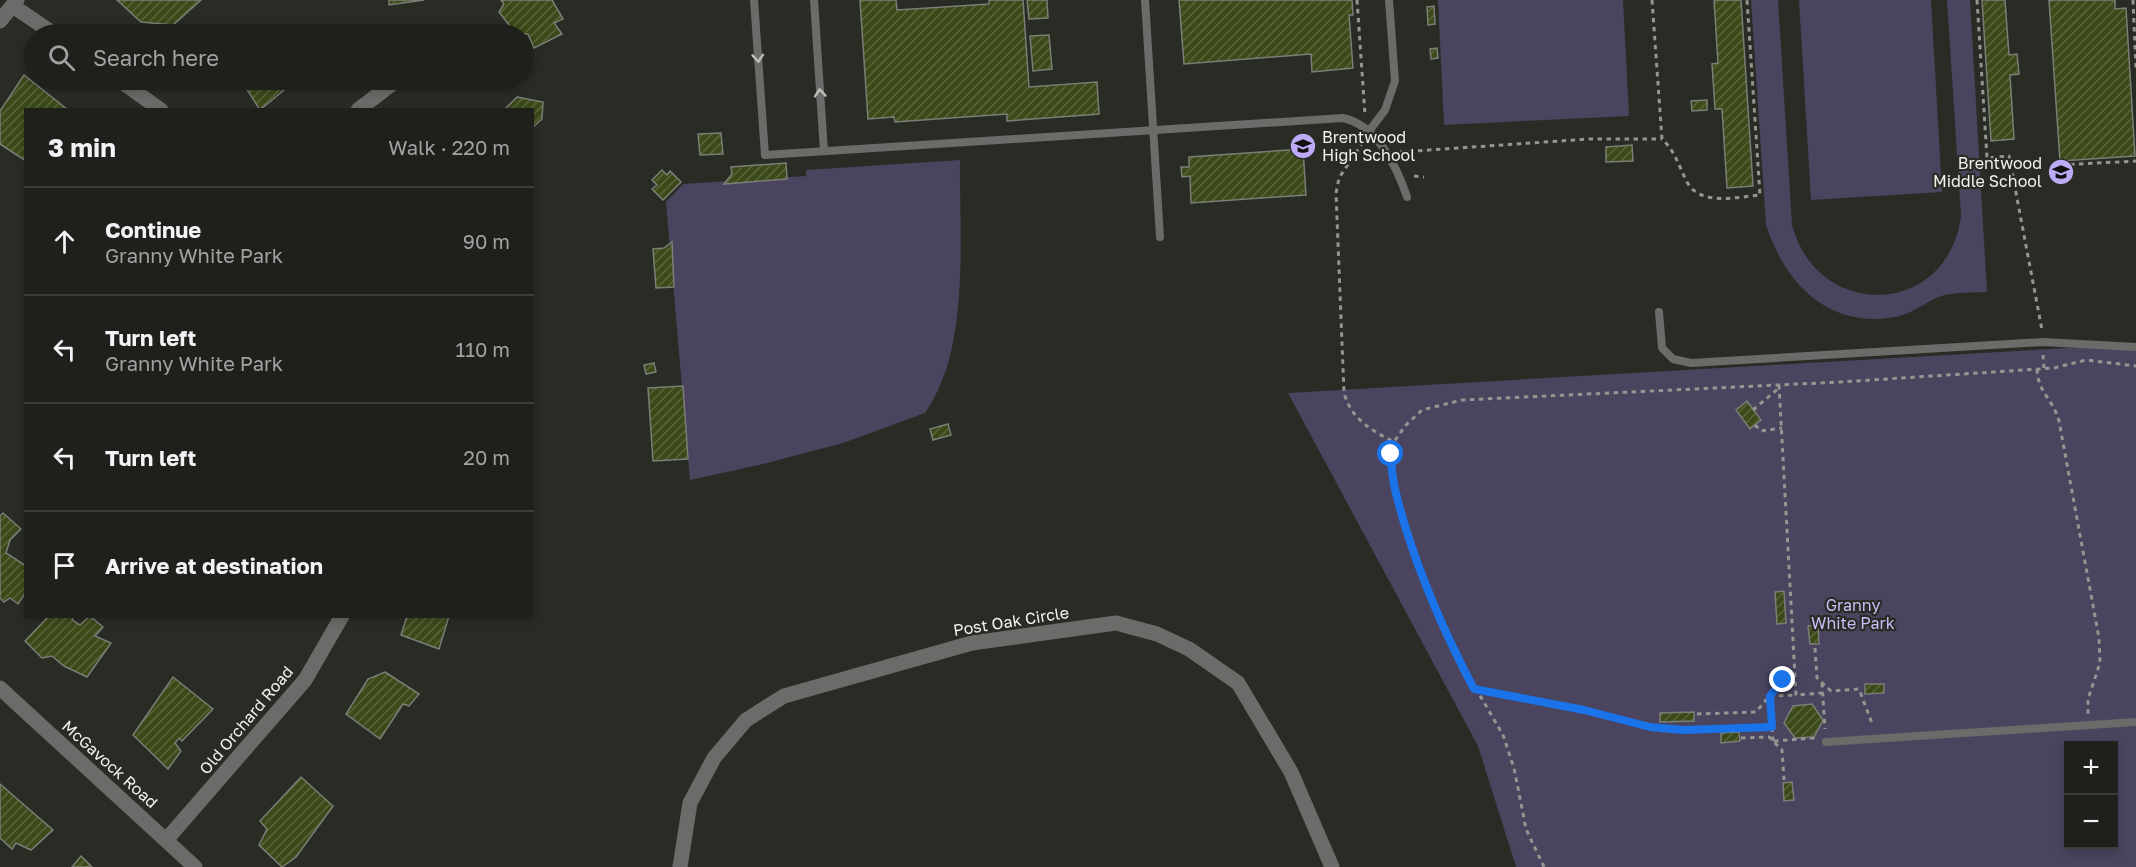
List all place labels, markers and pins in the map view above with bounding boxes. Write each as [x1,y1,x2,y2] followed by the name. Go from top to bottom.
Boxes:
[1322,127,1415,165] place label: Brentwood High School
[1288,131,1318,161] school or university icon: Brentwood High School
[1933,153,2042,191] place label: Brentwood Middle School
[2046,157,2076,187] school or university icon: Brentwood Middle School

